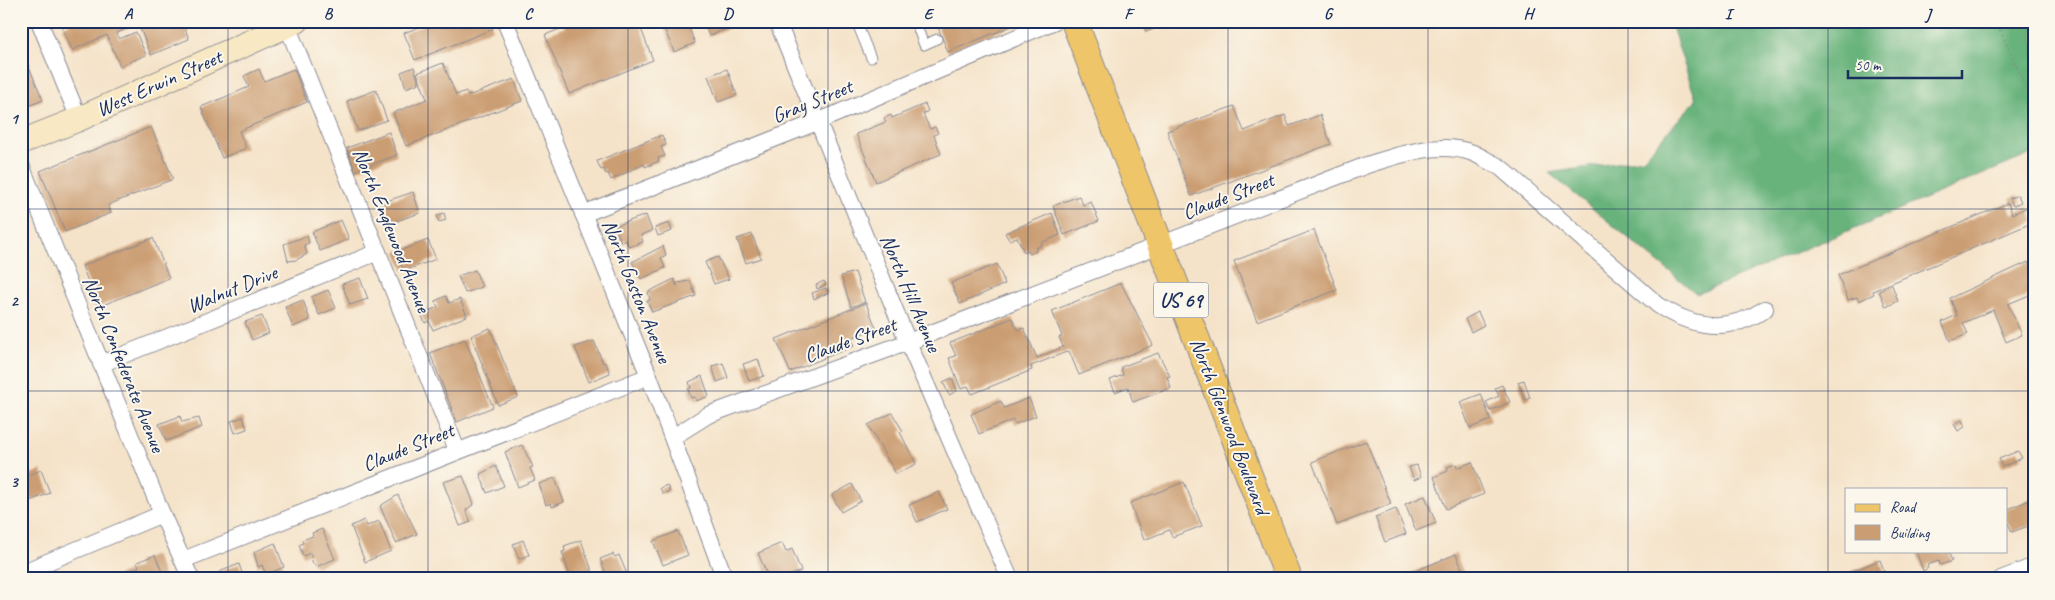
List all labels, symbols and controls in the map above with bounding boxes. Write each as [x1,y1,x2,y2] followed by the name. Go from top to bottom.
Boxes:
[124,4,134,24] text: A
[324,4,334,24] text: B
[524,4,534,24] text: C
[723,4,734,24] text: D
[924,4,935,24] text: E
[1124,4,1135,24] text: F
[1324,4,1334,24] text: G
[1523,4,1535,24] text: H
[1725,4,1735,24] text: I
[1924,4,1933,24] text: J
[92,43,228,122] street label: West Erwin Street
[1848,48,1961,80] scale bar
[1855,56,1882,75] text: 50 m
[768,72,858,129] street label: Gray Street
[10,109,19,129] text: 1
[347,144,437,317] street label: North Englewood Avenue
[1179,166,1279,225] street label: Claude Street
[596,216,678,368] street label: North Gaston Avenue
[875,230,948,357] street label: North Hill Avenue
[183,258,283,319] street label: Walnut Drive
[77,272,172,457] street label: North Confederate Avenue
[1154,282,1208,318] road number: US 69
[10,291,19,311] text: 2
[800,311,901,369] street label: Claude Street
[1184,334,1277,521] street label: North Glenwood Boulevard
[359,416,459,477] street label: Claude Street
[10,472,19,492] text: 3
[1845,488,2008,552] legend
[1890,498,1917,517] text: Road
[1890,524,1930,543] text: Building

